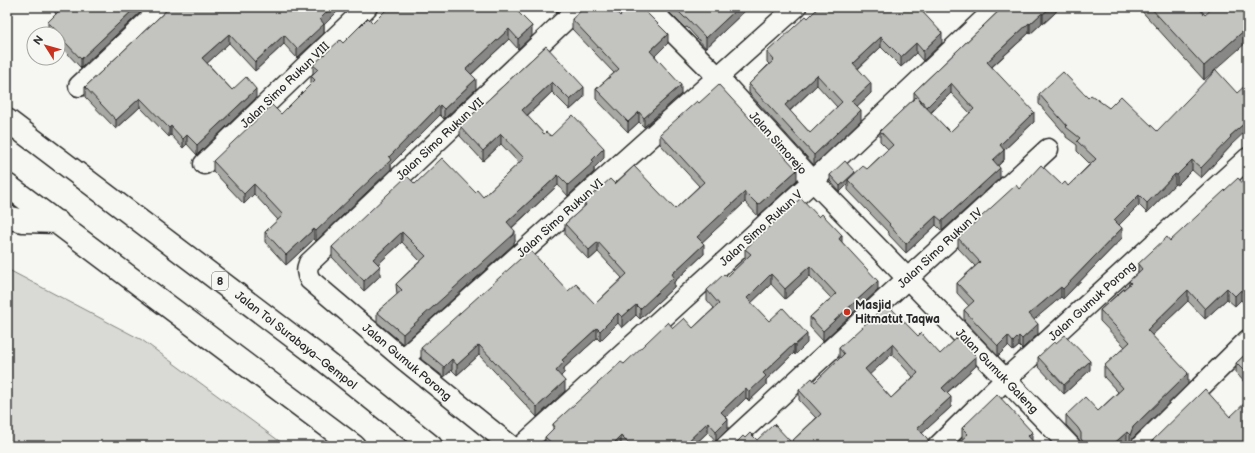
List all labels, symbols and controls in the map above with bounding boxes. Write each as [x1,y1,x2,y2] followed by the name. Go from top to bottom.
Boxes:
[26,26,66,66] north arrow
[31,33,46,47] text: N
[238,39,333,132] street label: Jalan Simo Rukun VIII
[393,95,487,184] street label: Jalan Simo Rukun VII
[745,109,810,178] street label: Jalan Simorejo
[514,176,607,261] street label: Jalan Simo Rukun VI
[717,187,806,270] street label: Jalan Simo Rukun V
[895,205,986,292] street label: Jalan Simo Rukun IV
[1046,258,1139,344] street label: Jalan Gumuk Porong
[212,272,228,290] road number: 8
[232,288,360,393] street label: Jalan Tol Surabaya–Gempol
[855,298,940,327] place label: Masjid Hitmatut Taqwa
[842,307,852,317] marker: Masjid Hitmatut Taqwa
[359,321,454,404] street label: Jalan Gumuk Porong
[952,326,1041,417] street label: Jalan Gumuk Galeng

